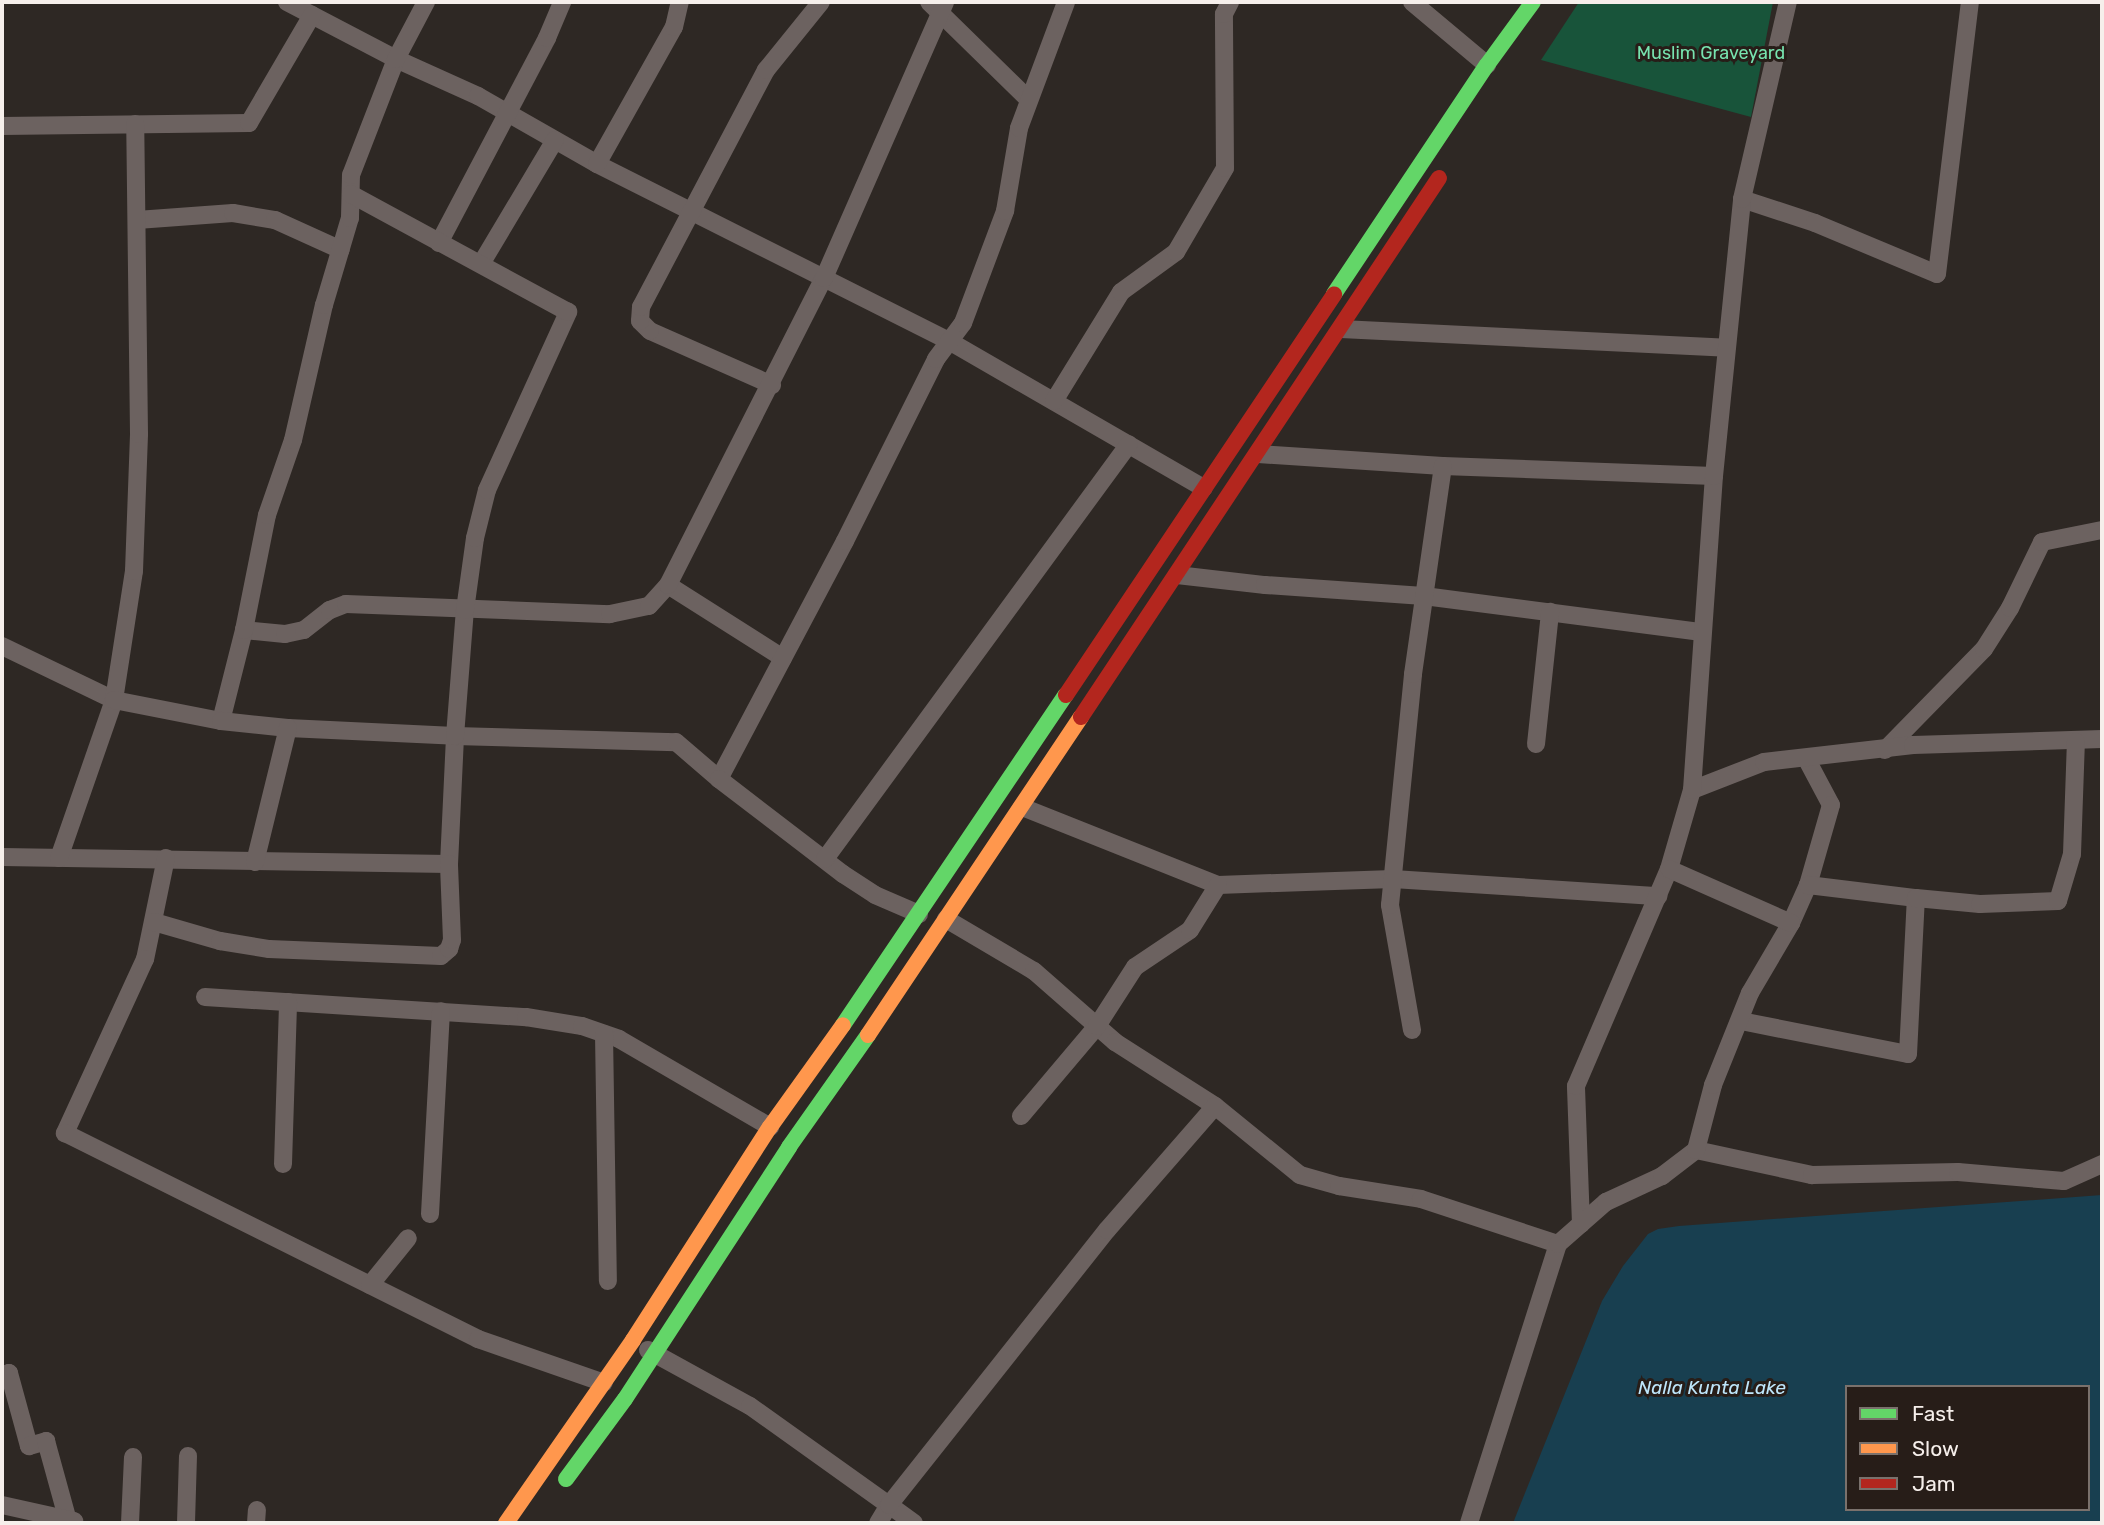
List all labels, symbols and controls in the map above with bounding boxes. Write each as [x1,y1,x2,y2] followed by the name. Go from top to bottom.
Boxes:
[1637,42,1785,64] park label: Muslim Graveyard
[1638,1377,1786,1399] water label: Nalla Kunta Lake
[1845,1385,2090,1511] legend
[1912,1401,1954,1426] text: Fast
[1912,1436,1959,1461] text: Slow
[1912,1471,1956,1496] text: Jam

